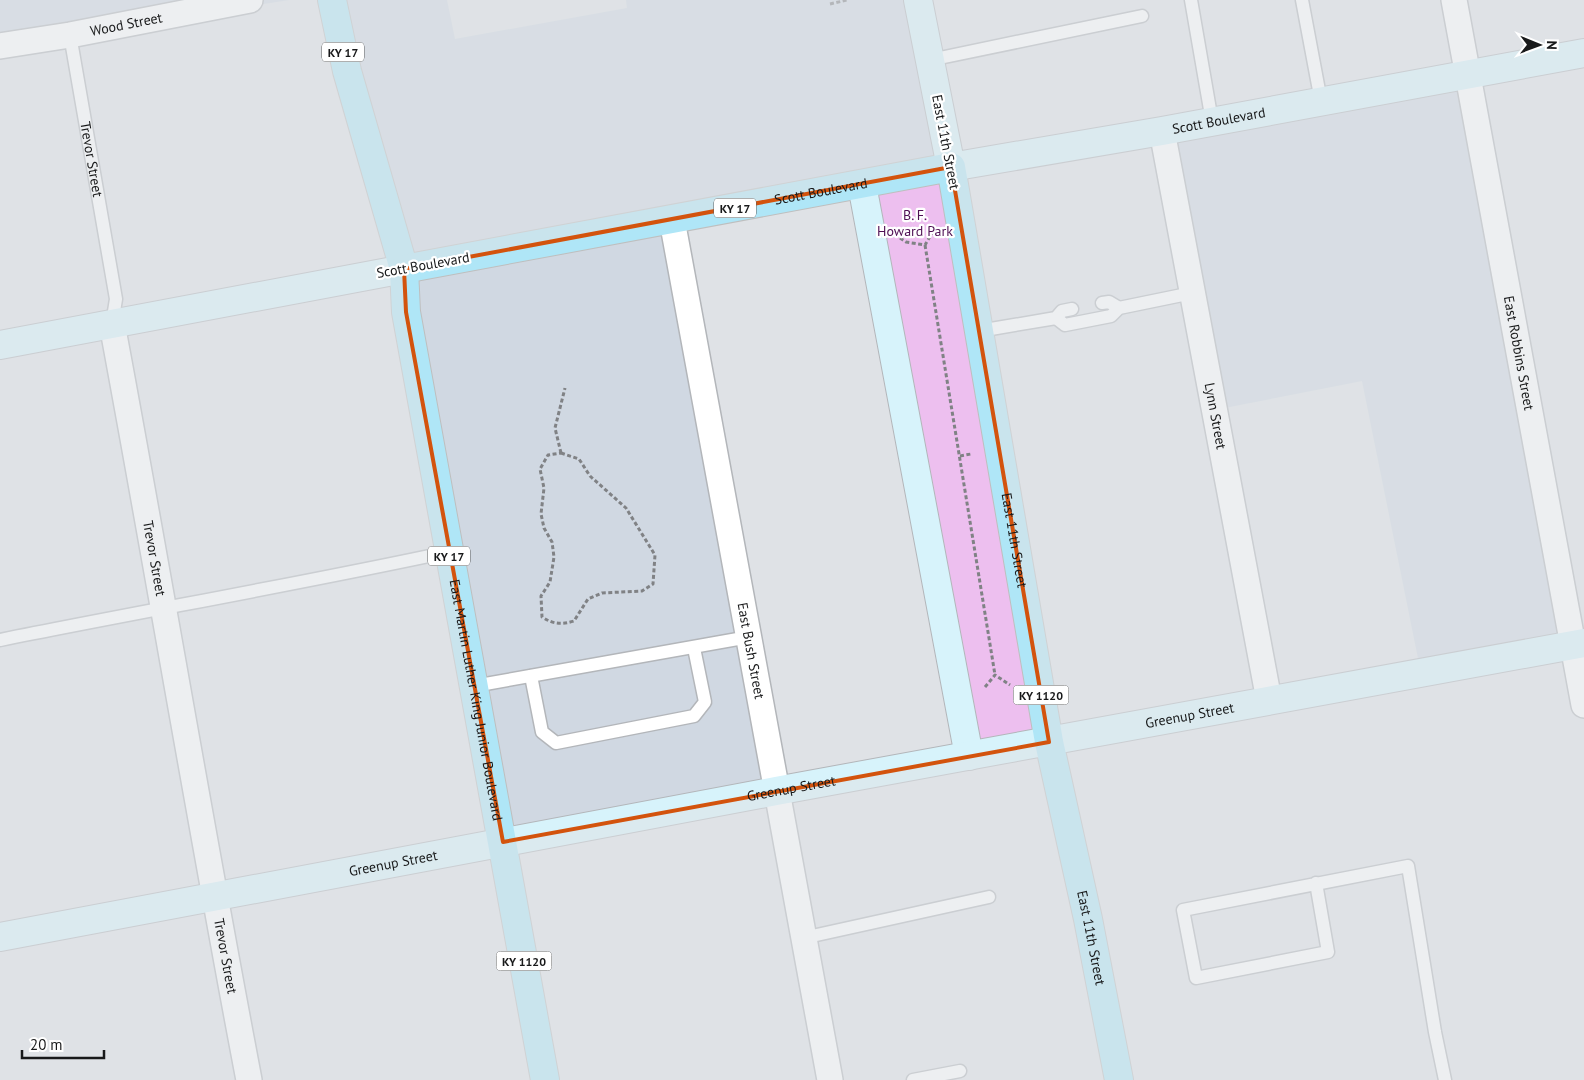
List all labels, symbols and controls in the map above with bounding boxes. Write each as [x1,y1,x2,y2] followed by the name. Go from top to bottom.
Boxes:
[88,8,164,40] street label: Wood Street
[1514,20,1564,70] north arrow
[1543,40,1561,50] text: N
[322,42,364,62] road number: KY 17
[928,93,964,191] street label: East 11th Street
[1171,103,1267,138] street label: Scott Boulevard
[76,120,107,199] street label: Trevor Street
[773,174,869,209] street label: Scott Boulevard
[714,198,756,218] road number: KY 17
[877,206,953,240] park label: B. F. Howard Park
[375,248,471,282] street label: Scott Boulevard
[1500,294,1539,412] street label: East Robbins Street
[1201,381,1231,451] street label: Lynn Street
[998,491,1032,589] street label: East 11th Street
[139,519,170,598] street label: Trevor Street
[428,546,470,566] road number: KY 17
[446,578,507,822] street label: East Martin Luther King Junior Boulevard
[733,601,769,701] street label: East Bush Street
[1014,686,1068,704] road number: KY 1120
[1144,698,1236,732] street label: Greenup Street
[745,771,837,805] street label: Greenup Street
[347,846,439,880] street label: Greenup Street
[1073,889,1110,987] street label: East 11th Street
[210,917,242,995] street label: Trevor Street
[496,951,552,970] road number: KY 1120
[22,1028,105,1060] scale bar
[30,1035,63,1054] text: 20 m

